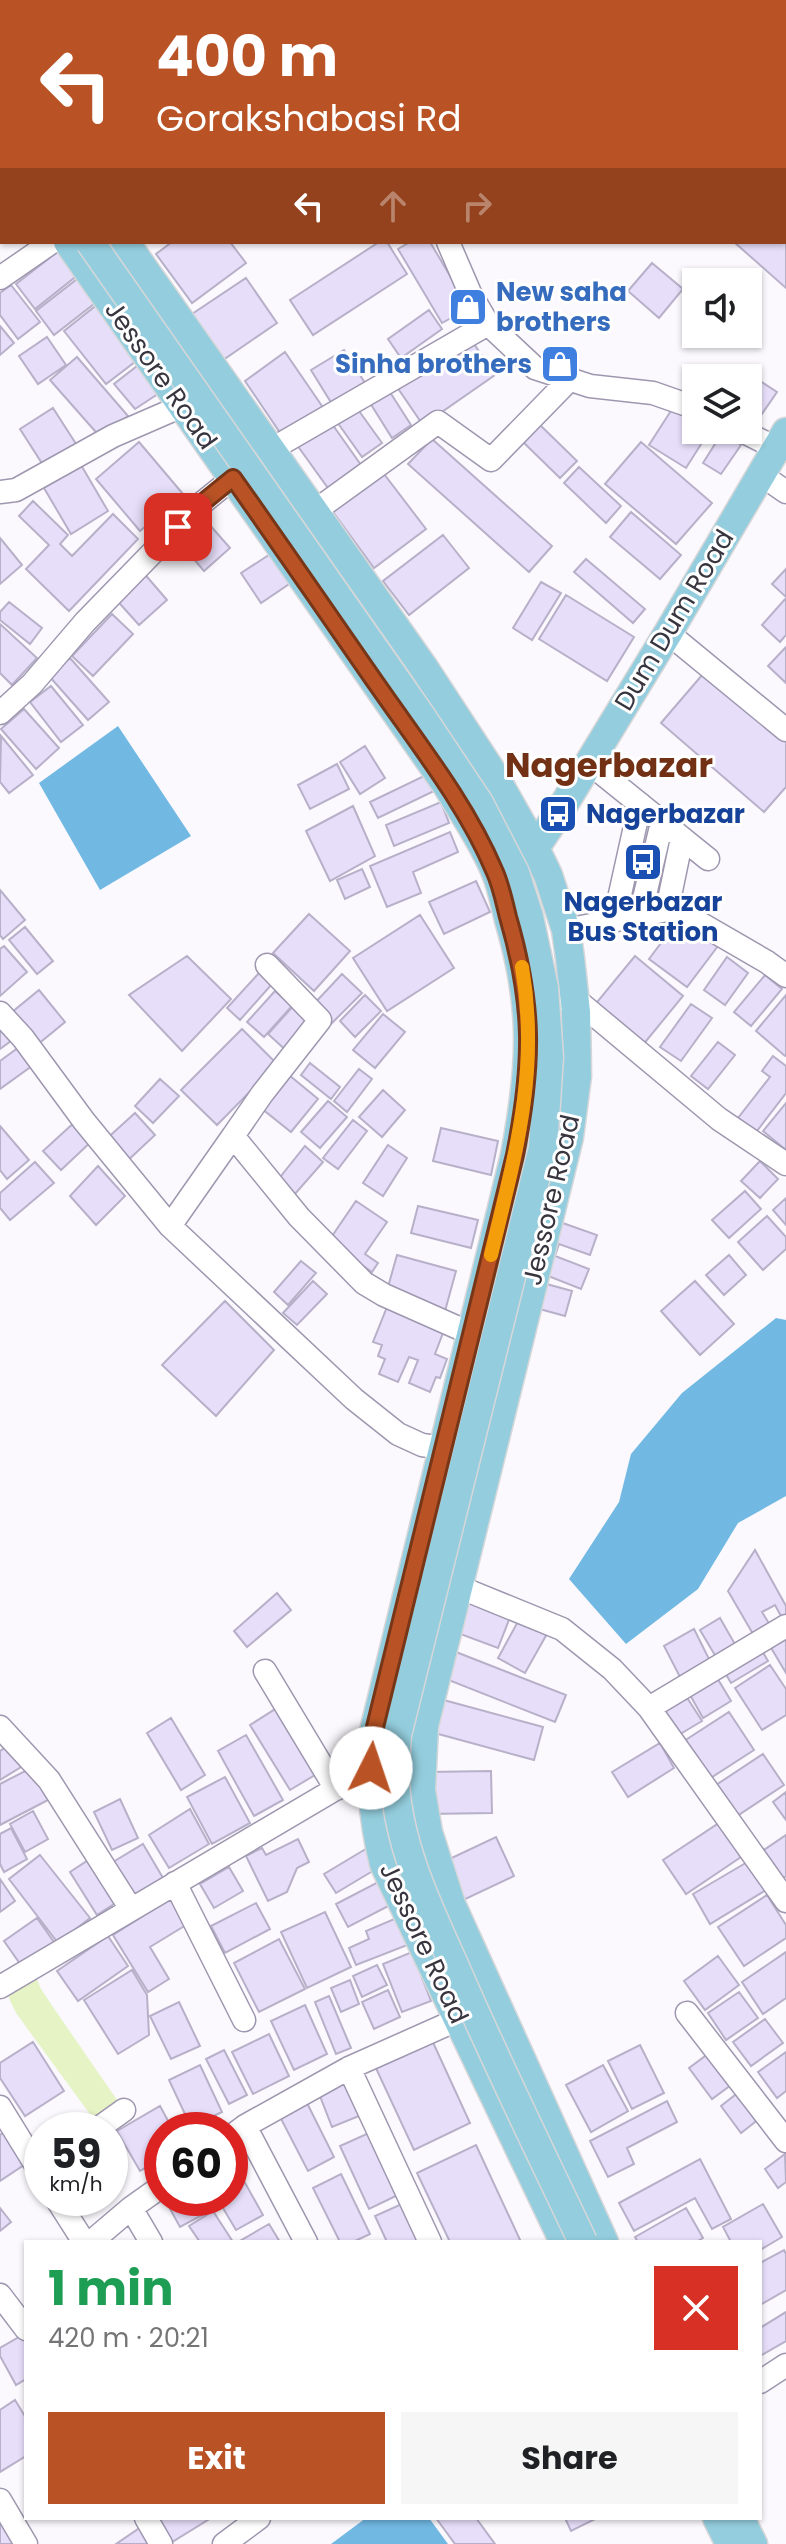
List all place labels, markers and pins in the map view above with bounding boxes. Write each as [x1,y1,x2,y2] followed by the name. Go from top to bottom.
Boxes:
[496,274,627,340] place label: New saha brothers
[447,286,489,328] shop icon: New saha brothers
[539,343,581,385] shop icon: Sinha brothers
[335,346,532,382] place label: Sinha brothers
[144,493,212,561] pin
[537,793,579,835] bus stop icon: Nagerbazar
[586,796,745,832] place label: Nagerbazar
[622,841,664,883] bus stop icon: Nagerbazar Bus Station
[564,884,723,950] place label: Nagerbazar Bus Station

